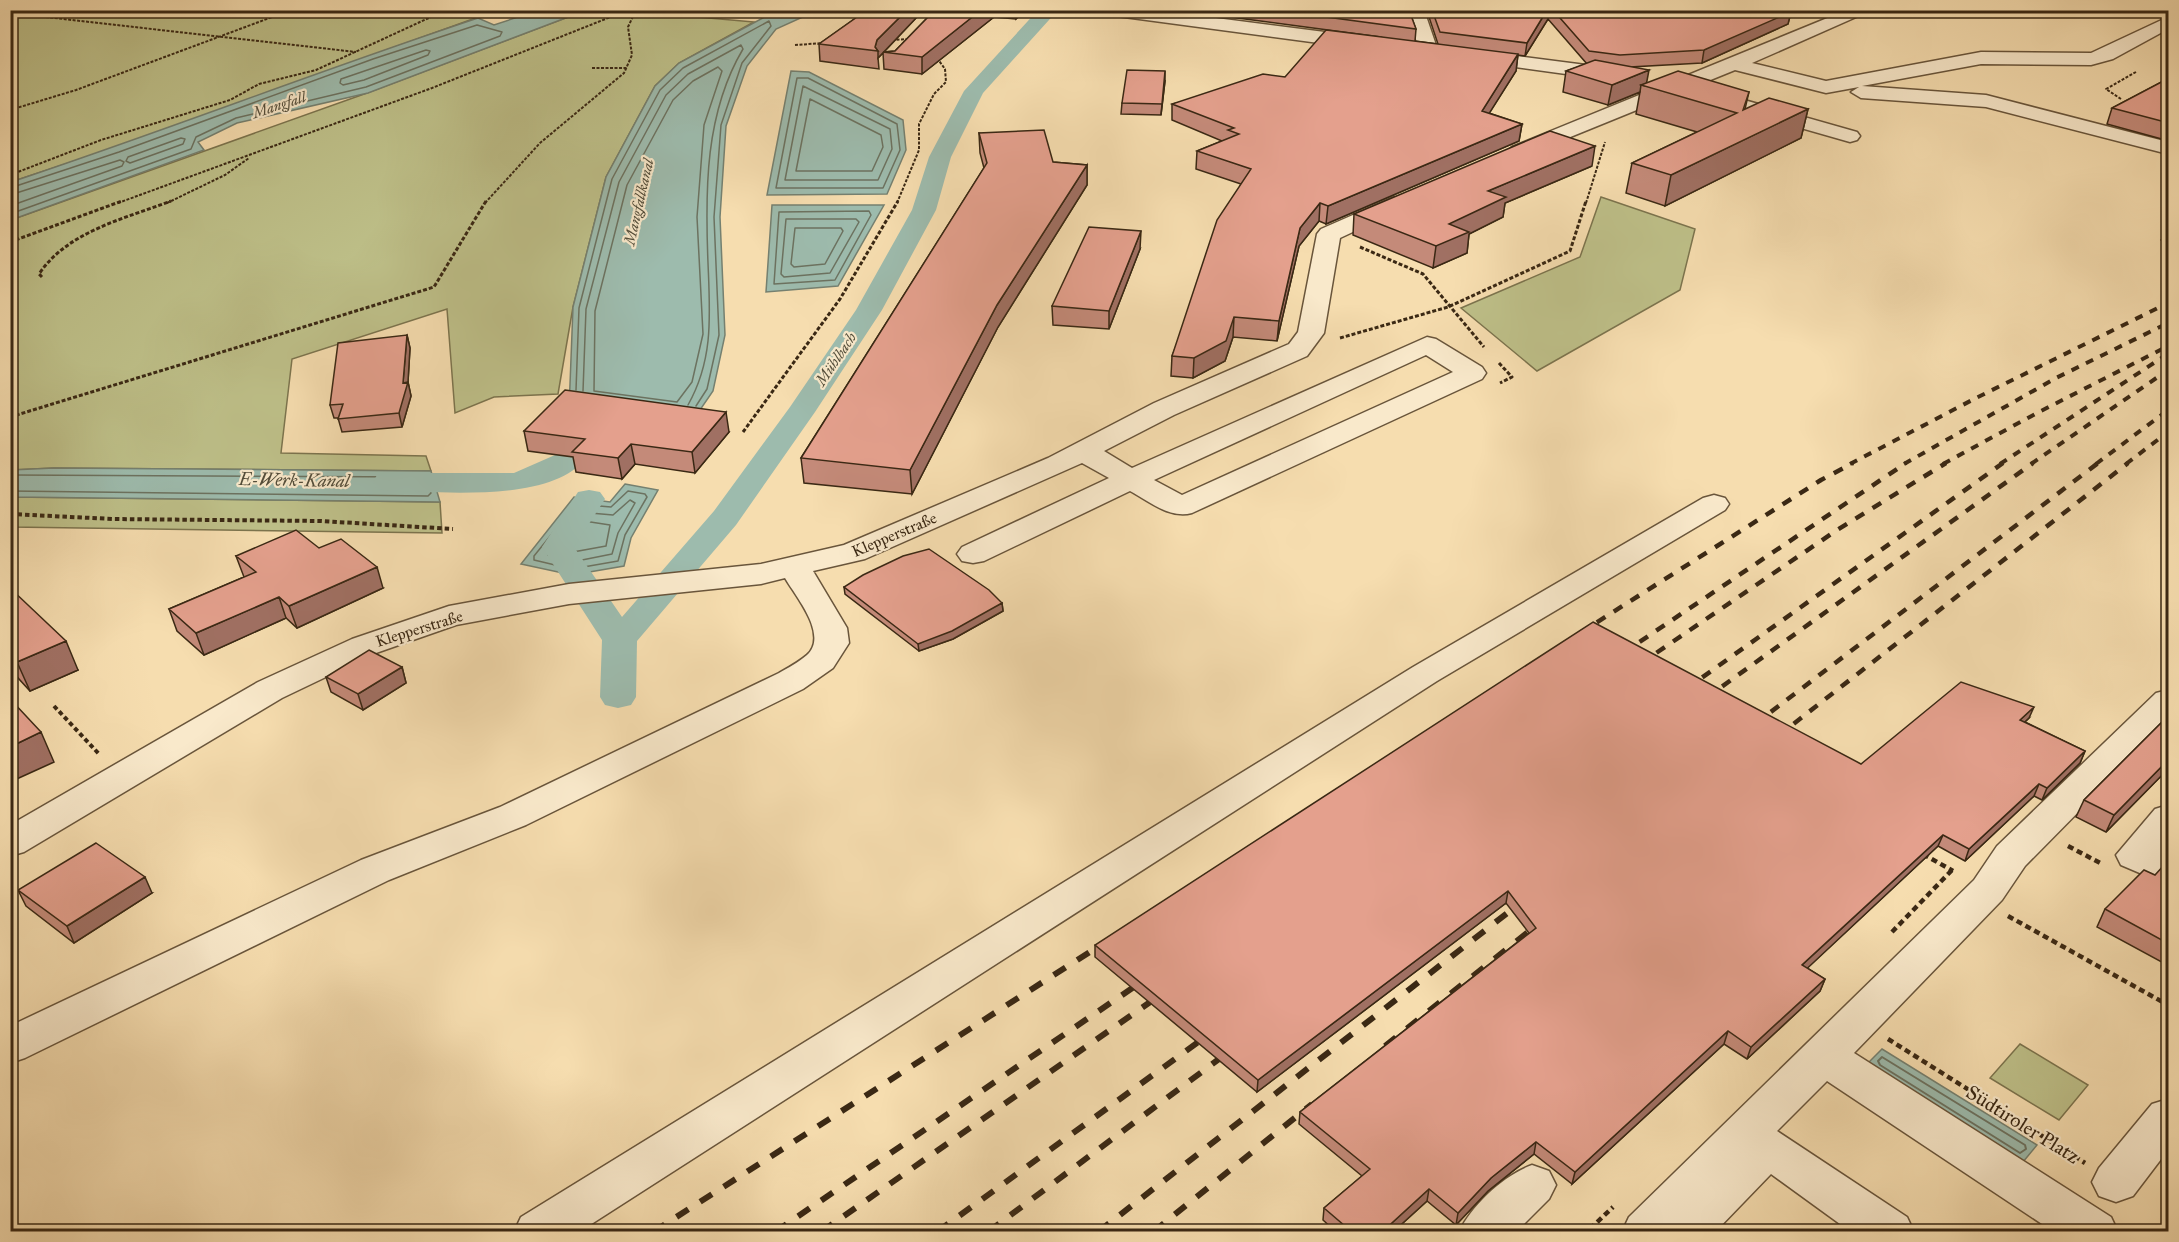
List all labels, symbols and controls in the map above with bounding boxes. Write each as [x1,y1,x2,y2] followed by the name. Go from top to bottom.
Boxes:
[248,87,310,123] water label: Mangfall
[620,155,658,249] water label: Mangfallkanal
[811,329,861,391] water label: Mühlbach
[237,468,352,492] water label: E-Werk-Kanal
[849,508,940,561] street label: Klepperstraße
[373,606,465,651] street label: Klepperstraße
[1962,1080,2084,1168] street label: Südtiroler Platz

